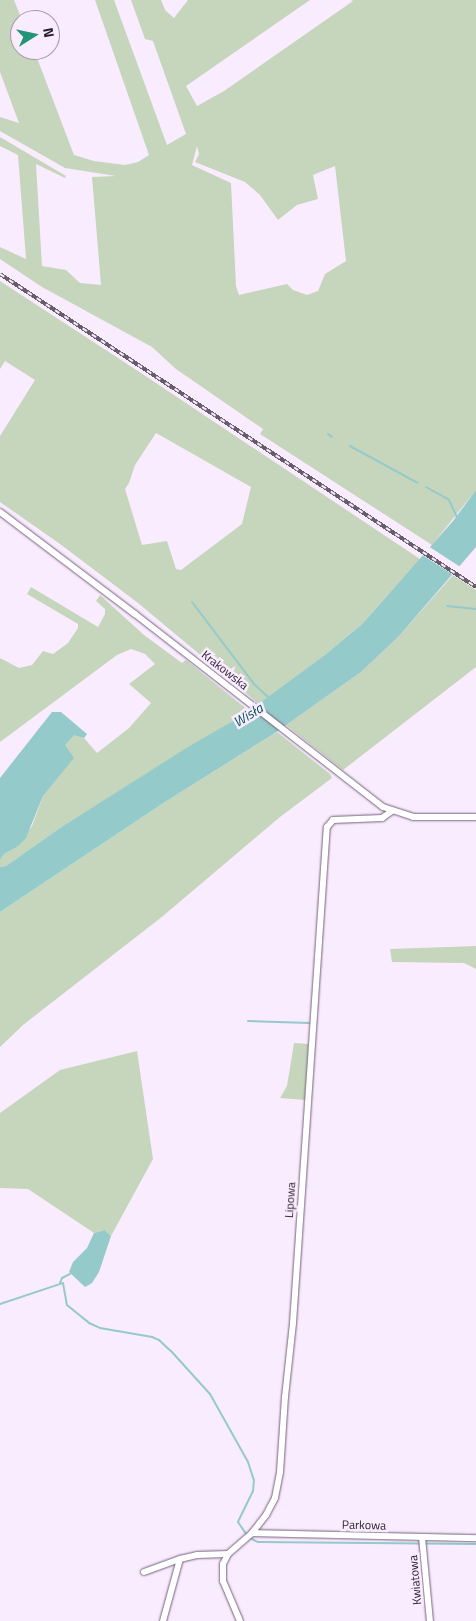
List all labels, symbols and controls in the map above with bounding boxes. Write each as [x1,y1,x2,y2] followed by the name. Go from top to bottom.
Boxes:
[10,10,60,60] north arrow
[38,26,60,39] text: N
[199,647,251,693] street label: Krakowska
[230,700,266,730] water label: Wisła
[282,1182,298,1218] street label: Lipowa
[342,1517,386,1533] street label: Parkowa
[406,1555,424,1605] street label: Kwiatowa

